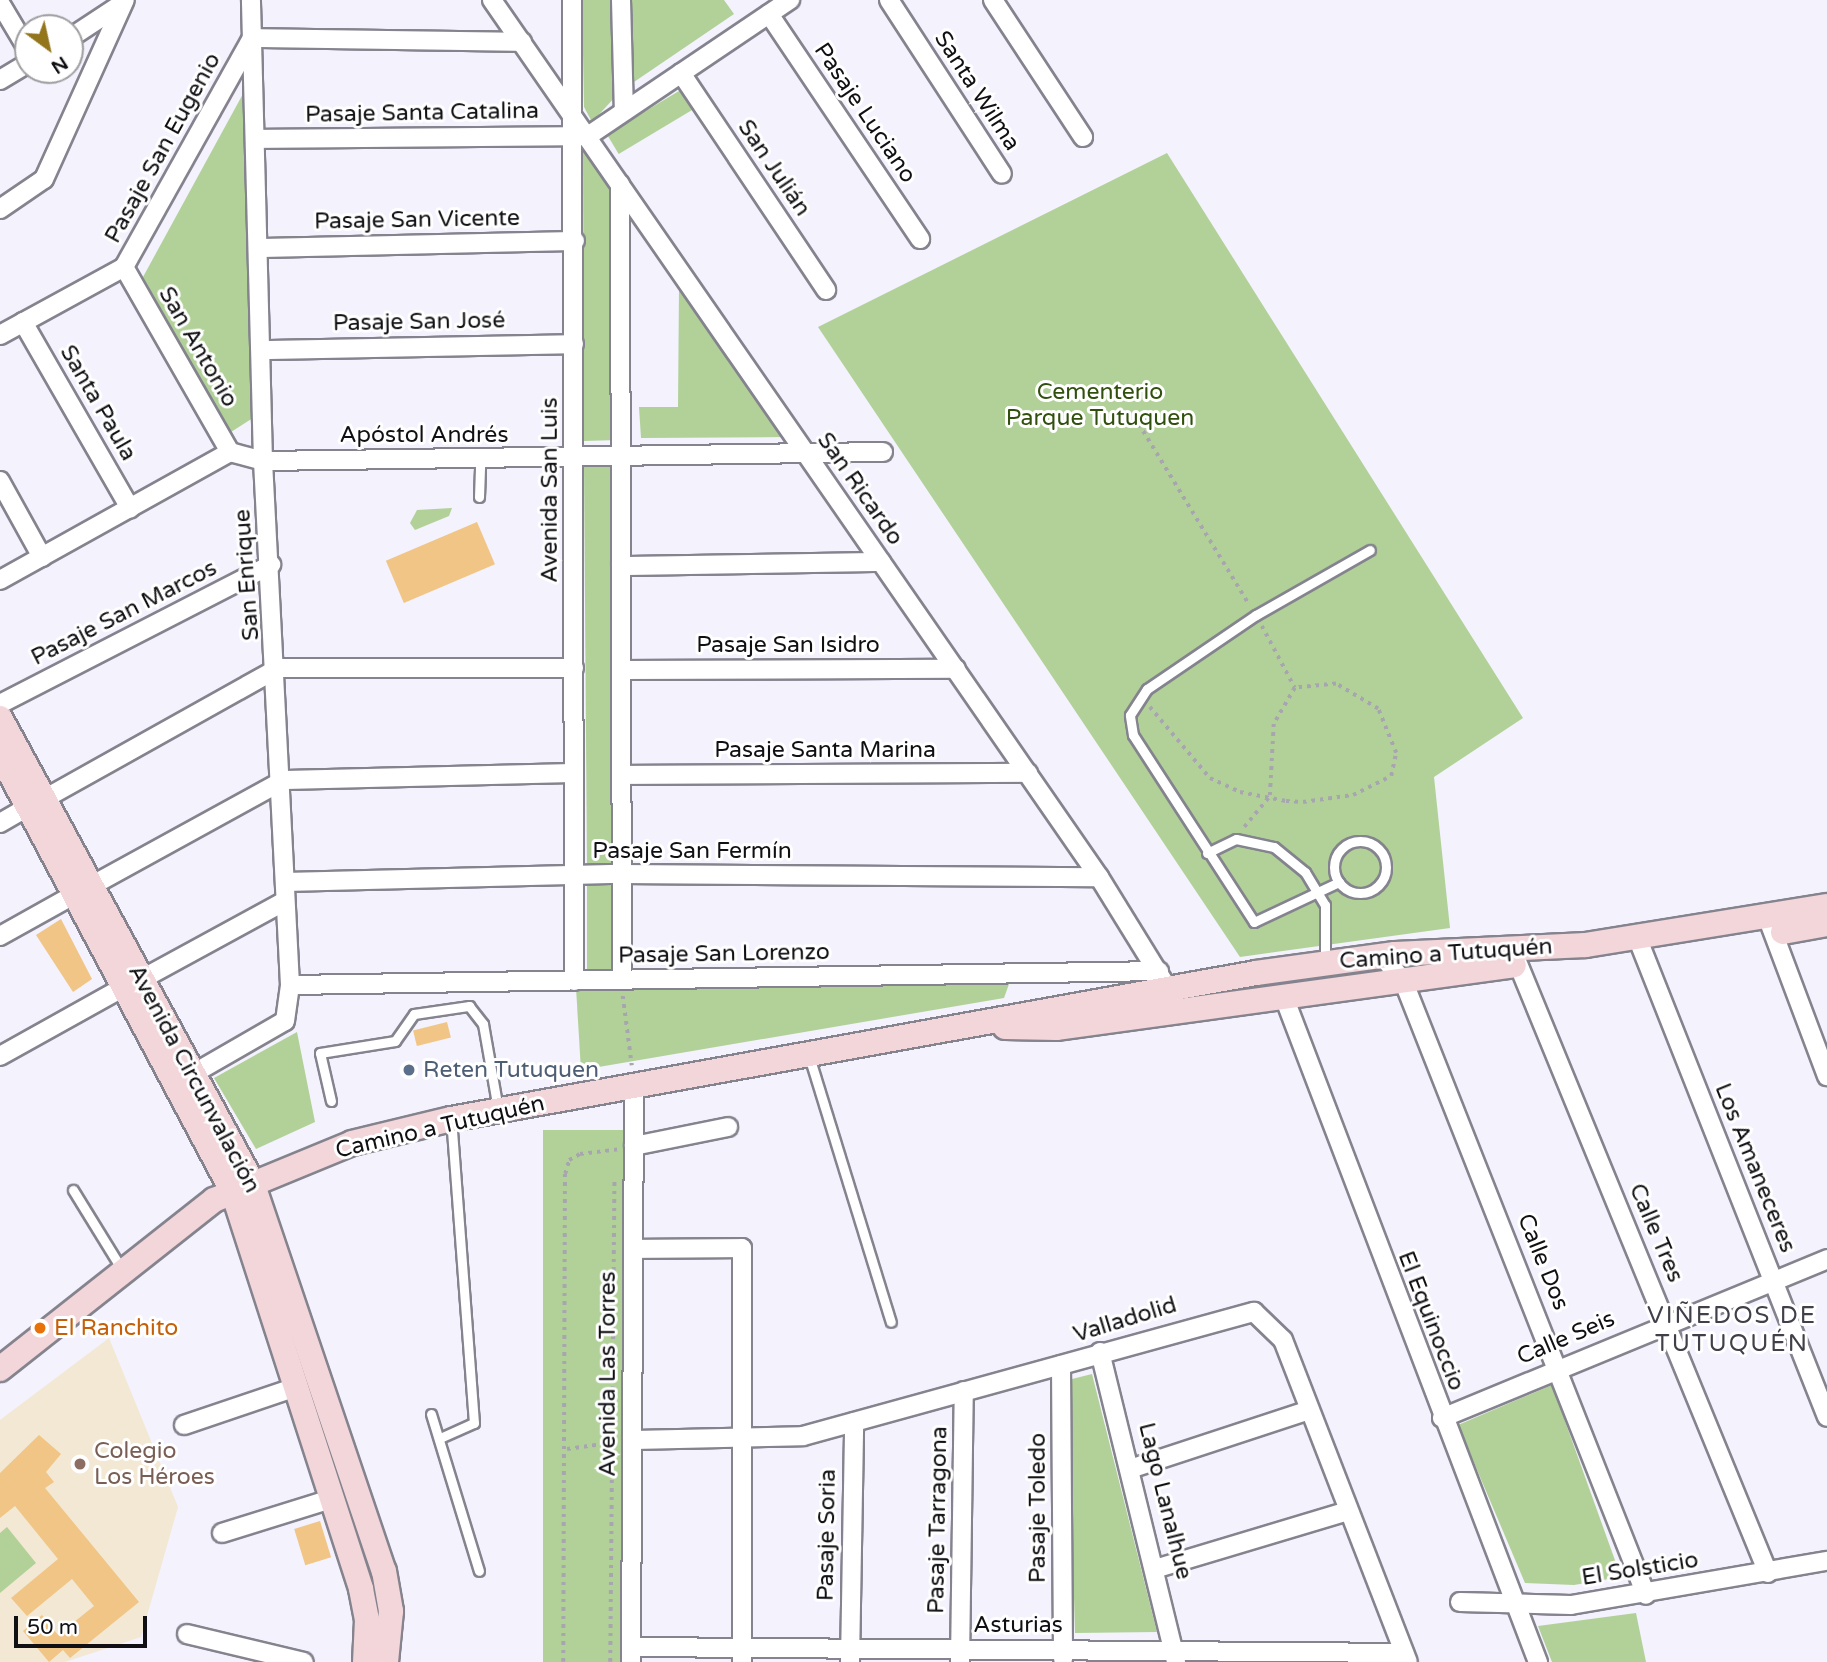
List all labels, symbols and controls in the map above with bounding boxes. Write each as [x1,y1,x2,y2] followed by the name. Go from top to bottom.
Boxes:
[14,14,84,84] north arrow
[928,26,1026,156] street label: Santa Wilma
[808,38,922,188] street label: Pasaje Luciano
[99,48,227,248] street label: Pasaje San Eugenio
[47,52,72,78] text: N
[305,97,539,129] street label: Pasaje Santa Catalina
[732,115,816,221] street label: San Julián
[314,204,520,236] street label: Pasaje San Vicente
[153,282,243,412] street label: San Antonio
[333,307,505,337] street label: Pasaje San José
[54,340,142,466] street label: Santa Paula
[1006,378,1194,432] park label: Cementerio Parque Tutuquen
[536,397,564,583] street label: Avenida San Luis
[340,421,508,449] street label: Apóstol Andrés
[811,427,909,551] street label: San Ricardo
[229,508,265,642] street label: San Enrique
[27,554,221,672] street label: Pasaje San Marcos
[696,631,880,659] street label: Pasaje San Isidro
[714,736,936,764] street label: Pasaje Santa Marina
[592,837,792,865] street label: Pasaje San Fermín
[1338,933,1554,975] street label: Camino a Tutuquén
[618,938,830,970] street label: Pasaje San Lorenzo
[122,960,266,1198] street label: Avenida Circunvalación
[423,1056,599,1084] place label: Reten Tutuquen
[401,1062,417,1078] marker: Reten Tutuquen
[1708,1079,1802,1257] street label: Los Amaneceres
[333,1090,547,1164] street label: Camino a Tutuquén
[1623,1180,1689,1286] street label: Calle Tres
[1511,1210,1575,1314] street label: Calle Dos
[1392,1247,1470,1395] street label: El Equinoccio
[594,1271,622,1477] street label: Avenida Las Torres
[1070,1291,1180,1349] street label: Valladolid
[1648,1302,1816,1358] district label: VIÑEDOS DE TUTUQUÉN
[1513,1305,1619,1371] street label: Calle Seis
[54,1314,178,1342] place label: El Ranchito
[32,1320,48,1336] marker: El Ranchito
[1132,1420,1198,1582] street label: Lago Lanalhue
[923,1426,953,1614] street label: Pasaje Tarragona
[1024,1433,1052,1583] street label: Pasaje Toledo
[94,1437,215,1491] place label: Colegio Los Héroes
[72,1456,88,1472] marker: Colegio Los Héroes
[812,1469,842,1601] street label: Pasaje Soria
[1580,1546,1700,1592] street label: El Solsticio
[18,1602,150,1646] scale bar
[973,1611,1063,1639] street label: Asturias
[27,1615,78,1640] text: 50 m

